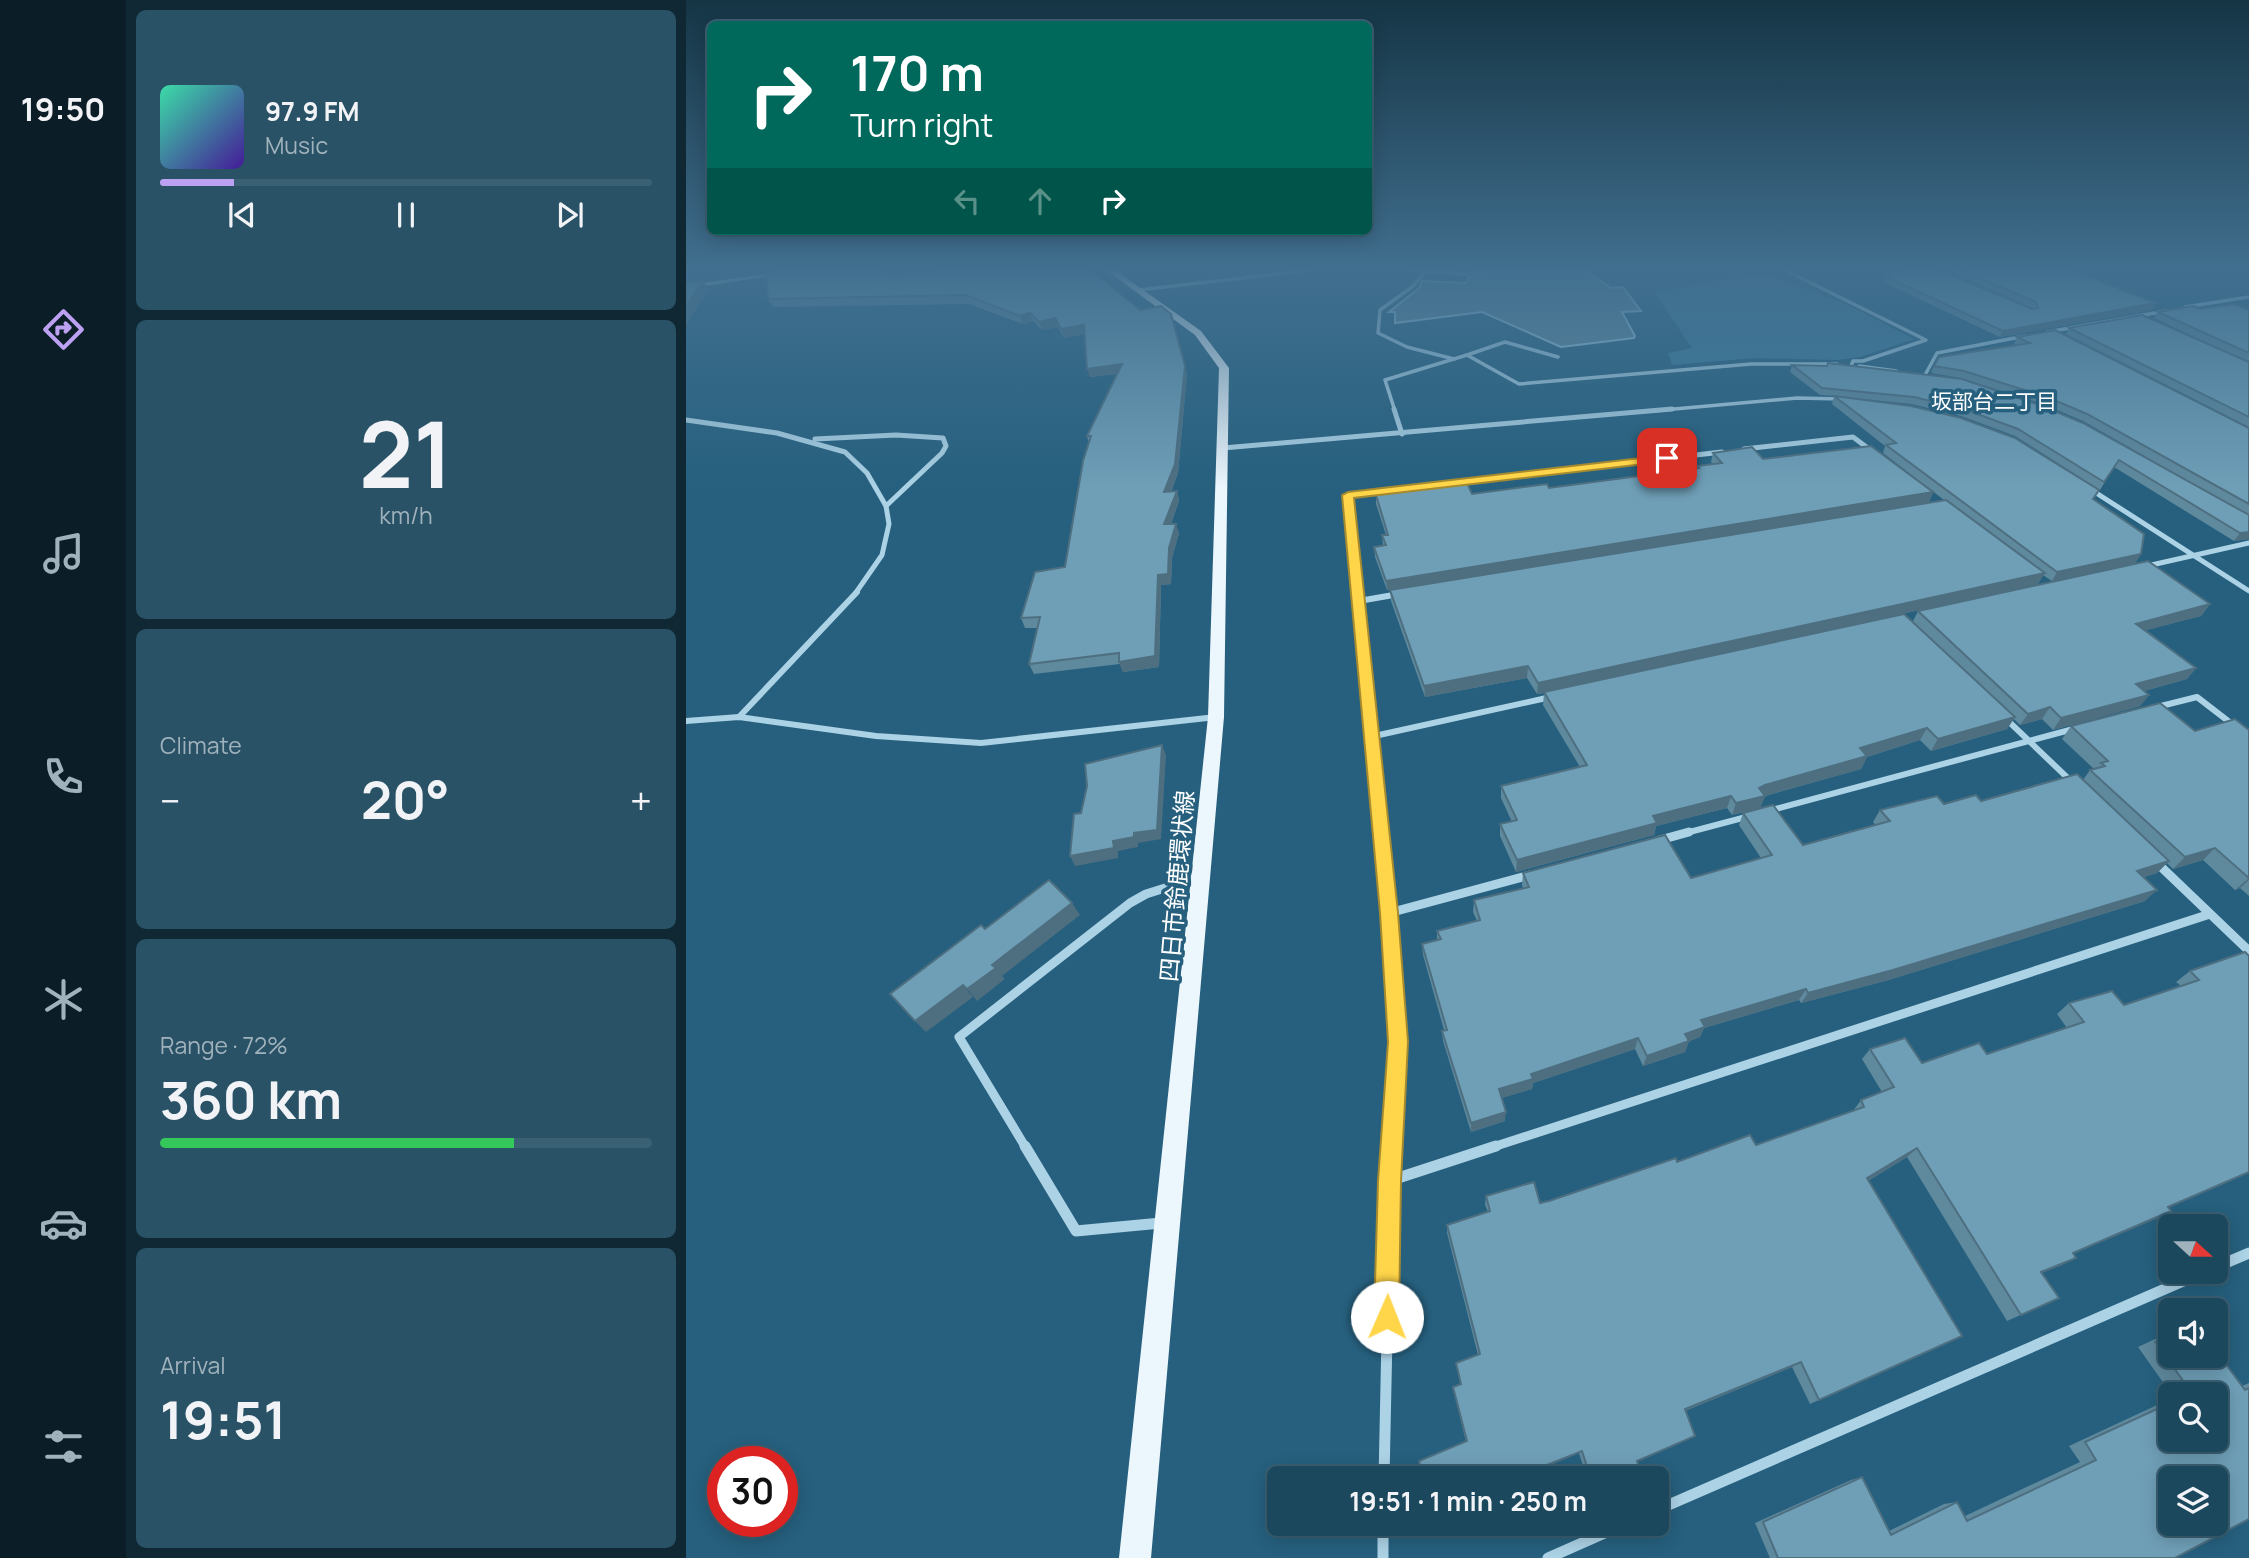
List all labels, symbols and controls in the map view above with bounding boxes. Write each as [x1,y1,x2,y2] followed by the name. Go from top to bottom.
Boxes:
[850,39,984,106] text: 170 m
[735,49,826,140] icon: right
[21,87,105,131] text: 19:50
[265,93,360,129] text: 97.9 FM
[850,103,993,147] text: Turn right
[265,129,328,161] text: Music
[948,182,986,220] icon: left
[1021,182,1059,220] icon: ahead
[1094,182,1132,220] icon: right
[223,196,261,234] icon: previous
[387,196,425,234] icon: pause
[551,196,589,234] icon: next
[39,305,88,354] icon: directions
[1931,387,2057,415] district label: 坂部台二丁目
[359,391,453,515] text: 21
[1637,428,1697,488] pin
[1648,439,1686,477] icon: arrive
[379,499,433,531] text: km/h
[39,529,88,578] icon: music
[160,729,242,761] text: Climate
[39,752,88,801] icon: phone
[361,764,450,835] text: 20°
[160,774,181,826] text: −
[630,774,652,826] text: +
[1151,789,1201,983] street label: 四日市鈴鹿環状線
[39,975,88,1024] icon: climate
[160,1029,288,1061] text: Range · 72%
[160,1064,342,1135] text: 360 km
[39,1199,88,1248] icon: car
[2158,1214,2228,1284] north arrow
[2158,1214,2228,1536] map controls
[1350,1280,1424,1354] position arrow
[2158,1298,2228,1368] button: sound
[160,1349,226,1381] text: Arrival
[2158,1382,2228,1452] button: search
[160,1384,286,1455] text: 19:51
[39,1422,88,1471] icon: filters
[707,1446,798,1537] speed limit sign: 30
[2158,1466,2228,1536] button: layers
[1349,1483,1587,1519] text: 19:51 · 1 min · 250 m

